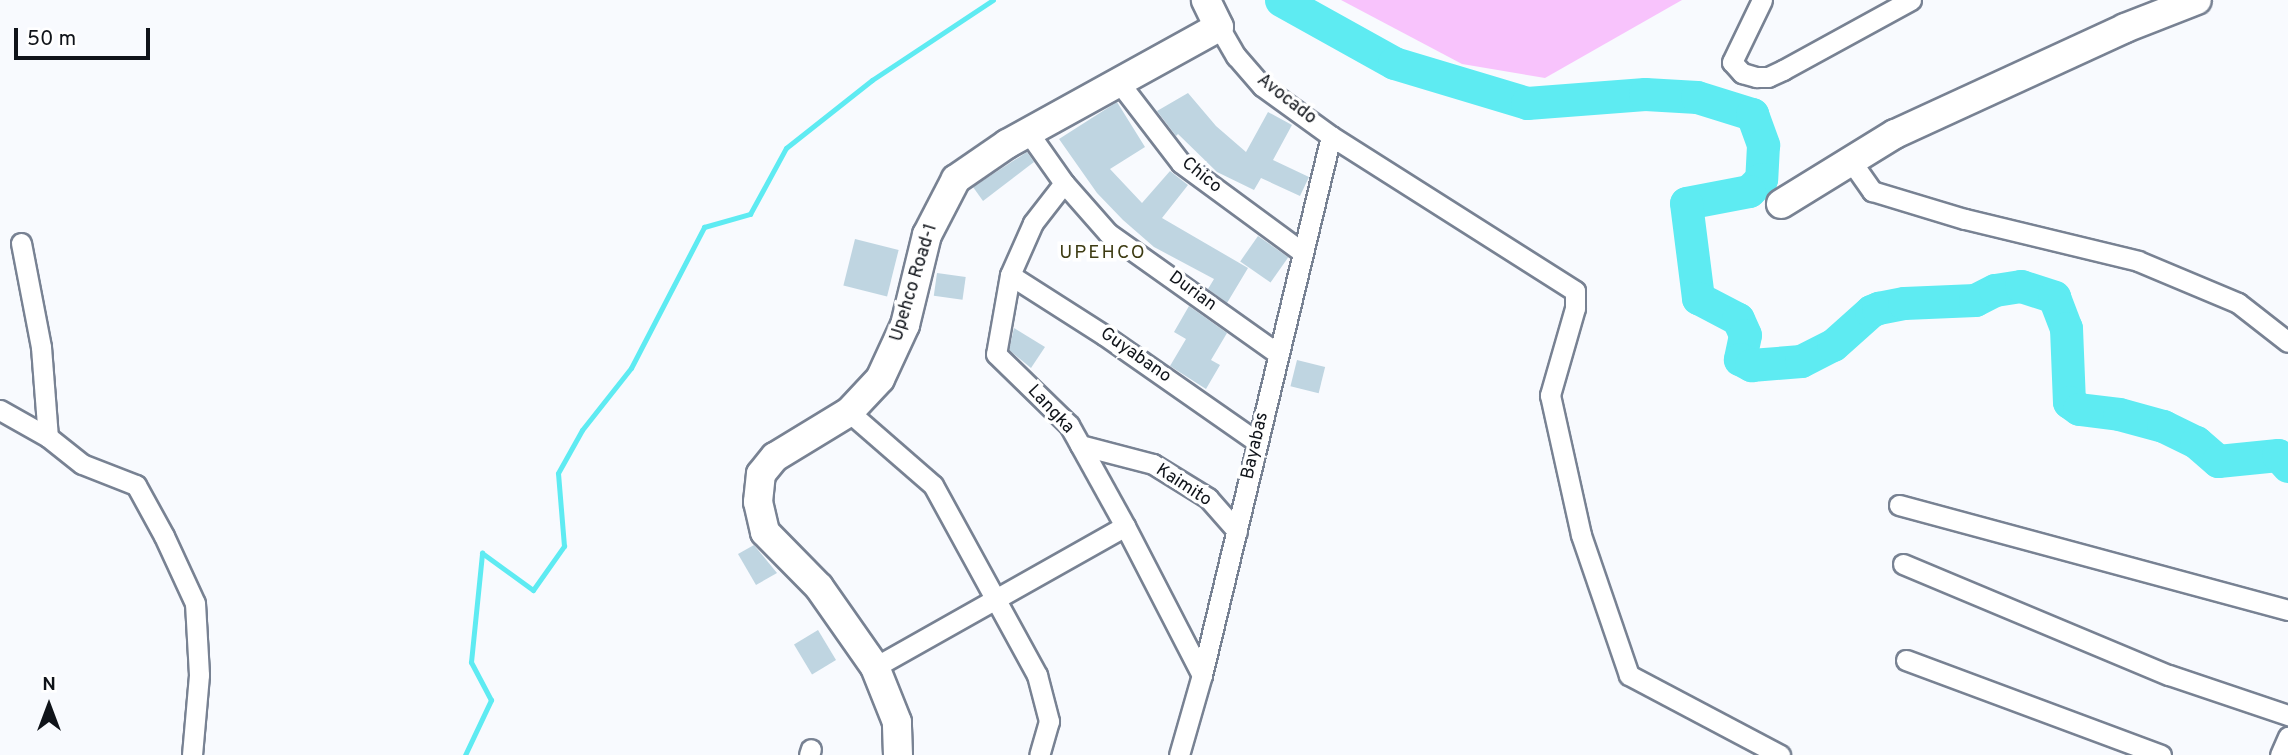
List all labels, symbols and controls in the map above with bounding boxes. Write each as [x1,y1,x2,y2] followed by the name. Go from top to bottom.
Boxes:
[18,14,154,58] scale bar
[27,26,76,53] text: 50 m
[1252,70,1320,130] street label: Avocado
[1177,153,1225,199] street label: Chico
[887,222,943,344] street label: Upehco Road-1
[1060,243,1146,265] district label: UPEHCO
[1164,267,1220,317] street label: Durian
[1095,324,1175,388] street label: Guyabano
[1022,381,1078,439] street label: Langka
[1238,410,1274,482] street label: Bayabas
[1151,460,1215,512] street label: Kaimito
[14,671,84,741] north arrow
[42,673,56,697] text: N

